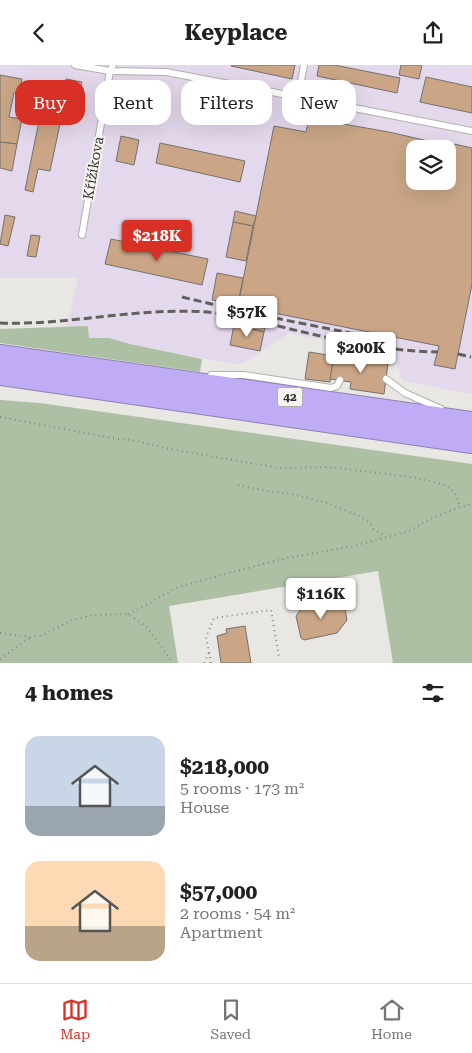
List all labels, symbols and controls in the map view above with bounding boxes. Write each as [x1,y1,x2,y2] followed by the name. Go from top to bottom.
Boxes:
[25,19,53,47] icon: back
[419,19,447,47] icon: share
[185,20,287,45] text: Keyplace
[15,80,85,125] chip: Buy
[95,80,171,125] chip: Rent
[181,80,272,125] chip: Filters
[282,80,356,125] chip: New
[80,135,106,201] street label: Křížíkova
[406,140,456,190] map controls
[406,140,456,190] button: layers
[122,219,192,262] pin: $218K
[133,226,181,245] text: $218K
[217,295,277,338] pin: $57K
[227,302,267,321] text: $57K
[326,331,396,374] pin: $200K
[337,338,385,357] text: $200K
[278,387,302,407] road number: 42
[286,577,356,620] pin: $116K
[297,584,345,603] text: $116K
[419,679,447,707] icon: filters
[25,681,113,705] text: 4 homes
[180,755,269,779] text: $218,000
[65,756,125,816] icon: home
[180,779,304,798] text: 5 rooms · 173 m²
[180,798,229,817] text: House
[180,880,257,904] text: $57,000
[65,881,125,941] icon: home
[180,904,295,923] text: 2 rooms · 54 m²
[180,923,263,942] text: Apartment
[60,996,90,1042] tab: Map
[210,996,251,1042] tab: Saved
[371,996,412,1042] tab: Home

